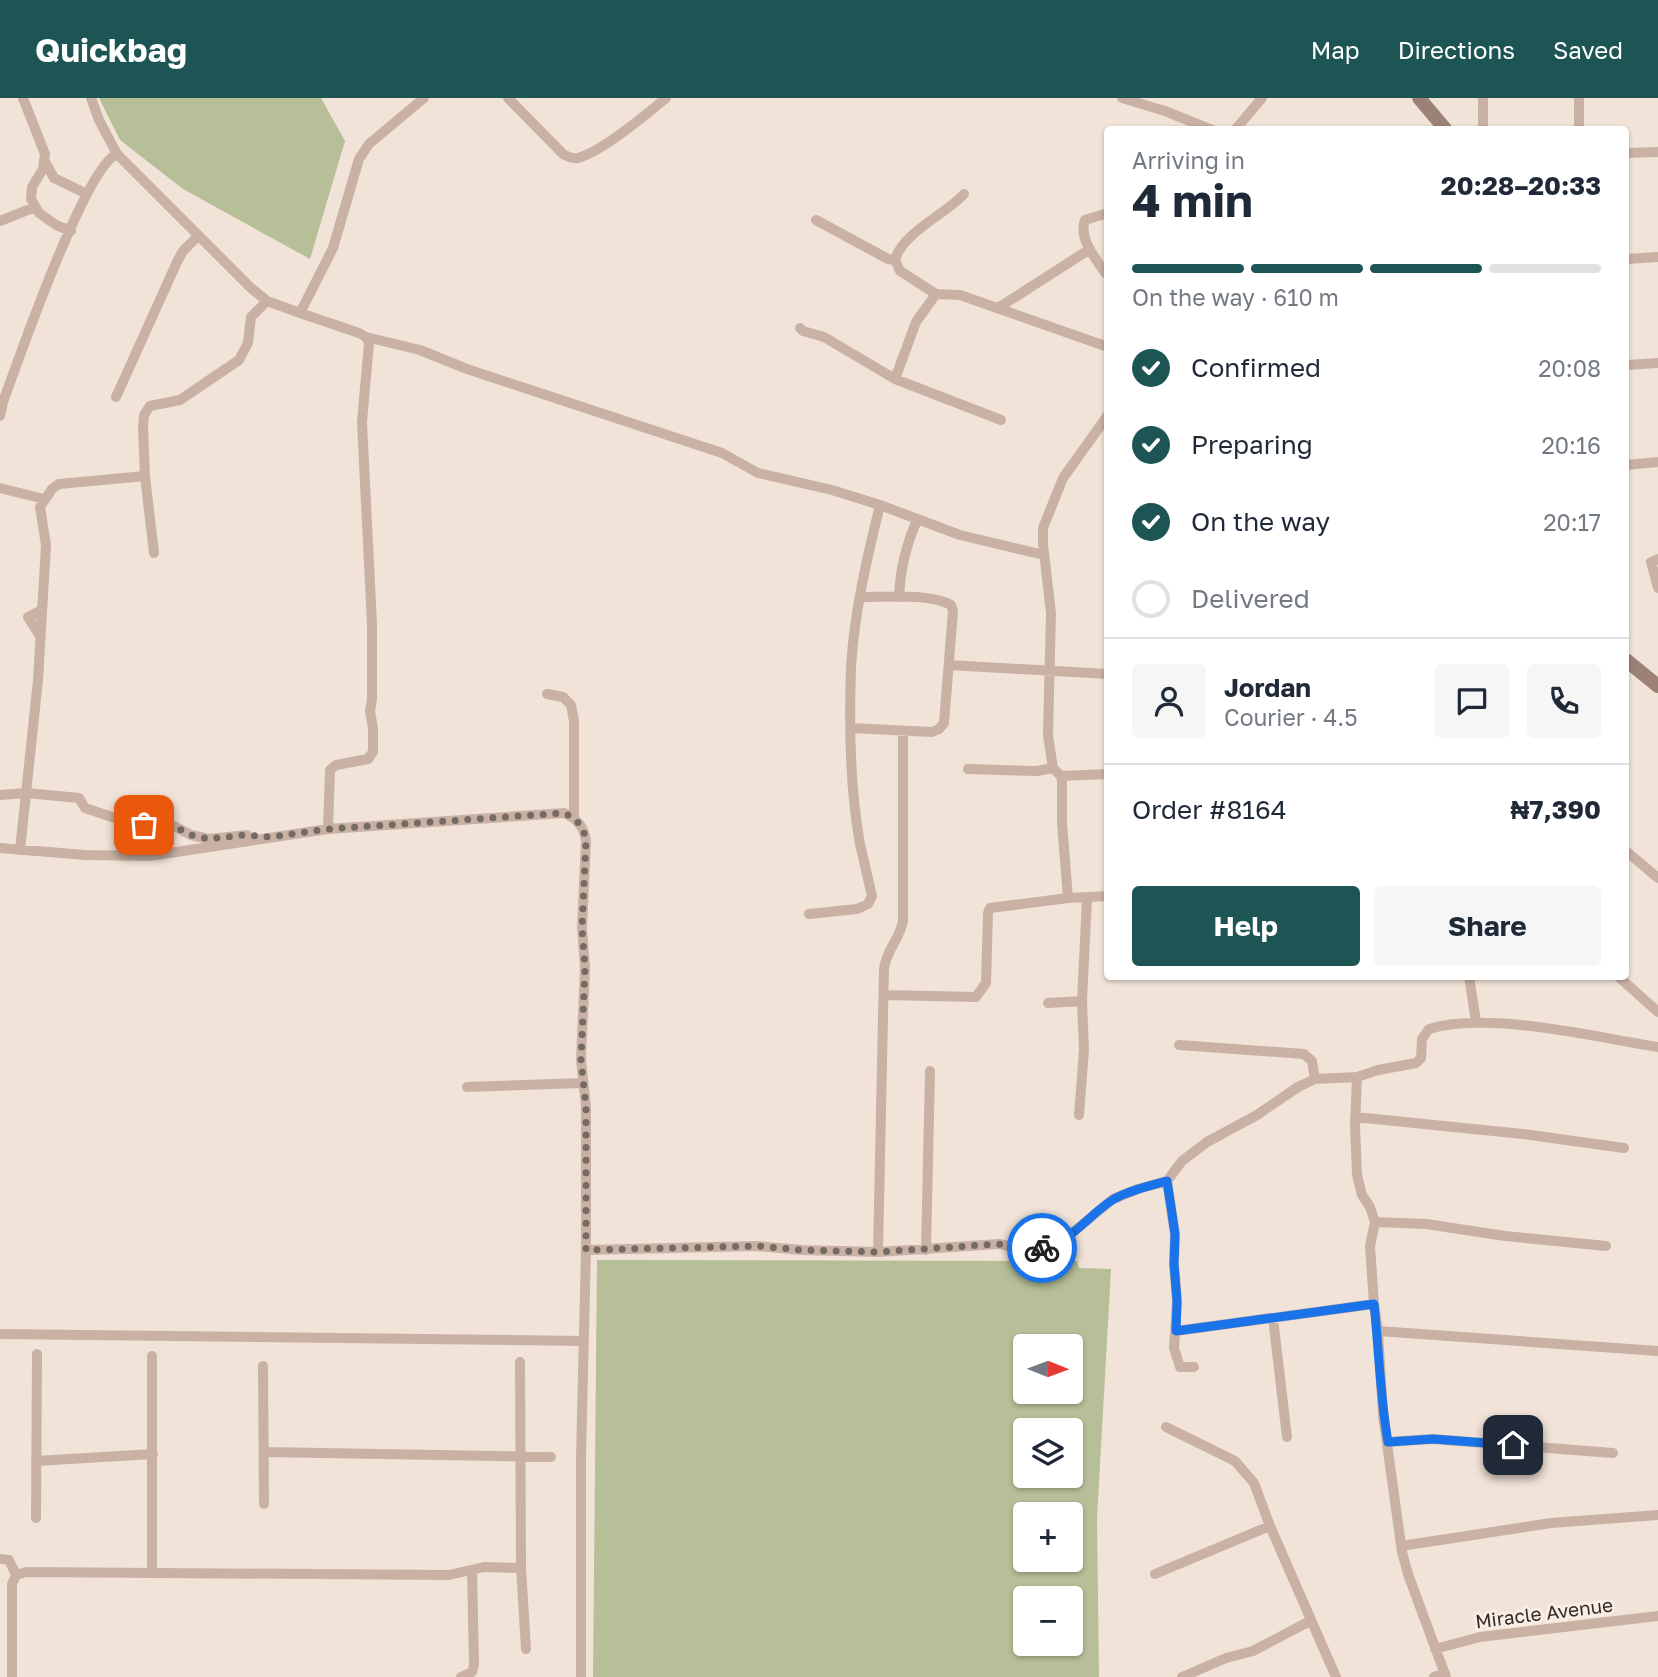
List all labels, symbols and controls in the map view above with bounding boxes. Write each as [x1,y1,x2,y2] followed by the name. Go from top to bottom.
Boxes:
[35,30,187,69] text: Quickbag
[1311,35,1360,64] text: Map
[1398,35,1515,64] text: Directions
[1553,35,1623,64] text: Saved
[1132,146,1245,174] text: Arriving in
[1441,170,1601,201] text: 20:28–20:33
[1132,172,1253,227] text: 4 min
[1132,283,1339,311] text: On the way · 610 m
[1132,349,1170,387] icon: check
[1191,352,1321,383] text: Confirmed
[1538,354,1601,382] text: 20:08
[1132,426,1170,464] icon: check
[1191,429,1313,460] text: Preparing
[1541,431,1601,459] text: 20:16
[1132,503,1170,541] icon: check
[1191,506,1330,537] text: On the way
[1543,508,1601,536] text: 20:17
[1191,583,1310,614] text: Delivered
[1132,664,1206,738] button: person
[1435,664,1509,738] button: chat
[1527,664,1601,738] button: phone
[1224,672,1311,703] text: Jordan
[1224,703,1357,731] text: Courier · 4.5
[1132,794,1287,825] text: Order #8164
[1510,794,1601,825] text: ₦7,390
[114,795,174,855] pin
[125,806,163,844] icon: bag
[1132,886,1360,966] button: Help
[1374,886,1601,966] button: Share
[1007,1213,1077,1283] courier
[1023,1229,1061,1267] icon: bike
[1013,1334,1083,1404] north arrow
[1013,1334,1083,1656] map controls
[1483,1415,1543,1475] pin
[1013,1418,1083,1488] button: layers
[1494,1426,1532,1464] icon: home
[1013,1502,1083,1572] button: +
[1013,1586,1083,1656] button: −
[1474,1593,1614,1632] street label: Miracle Avenue

